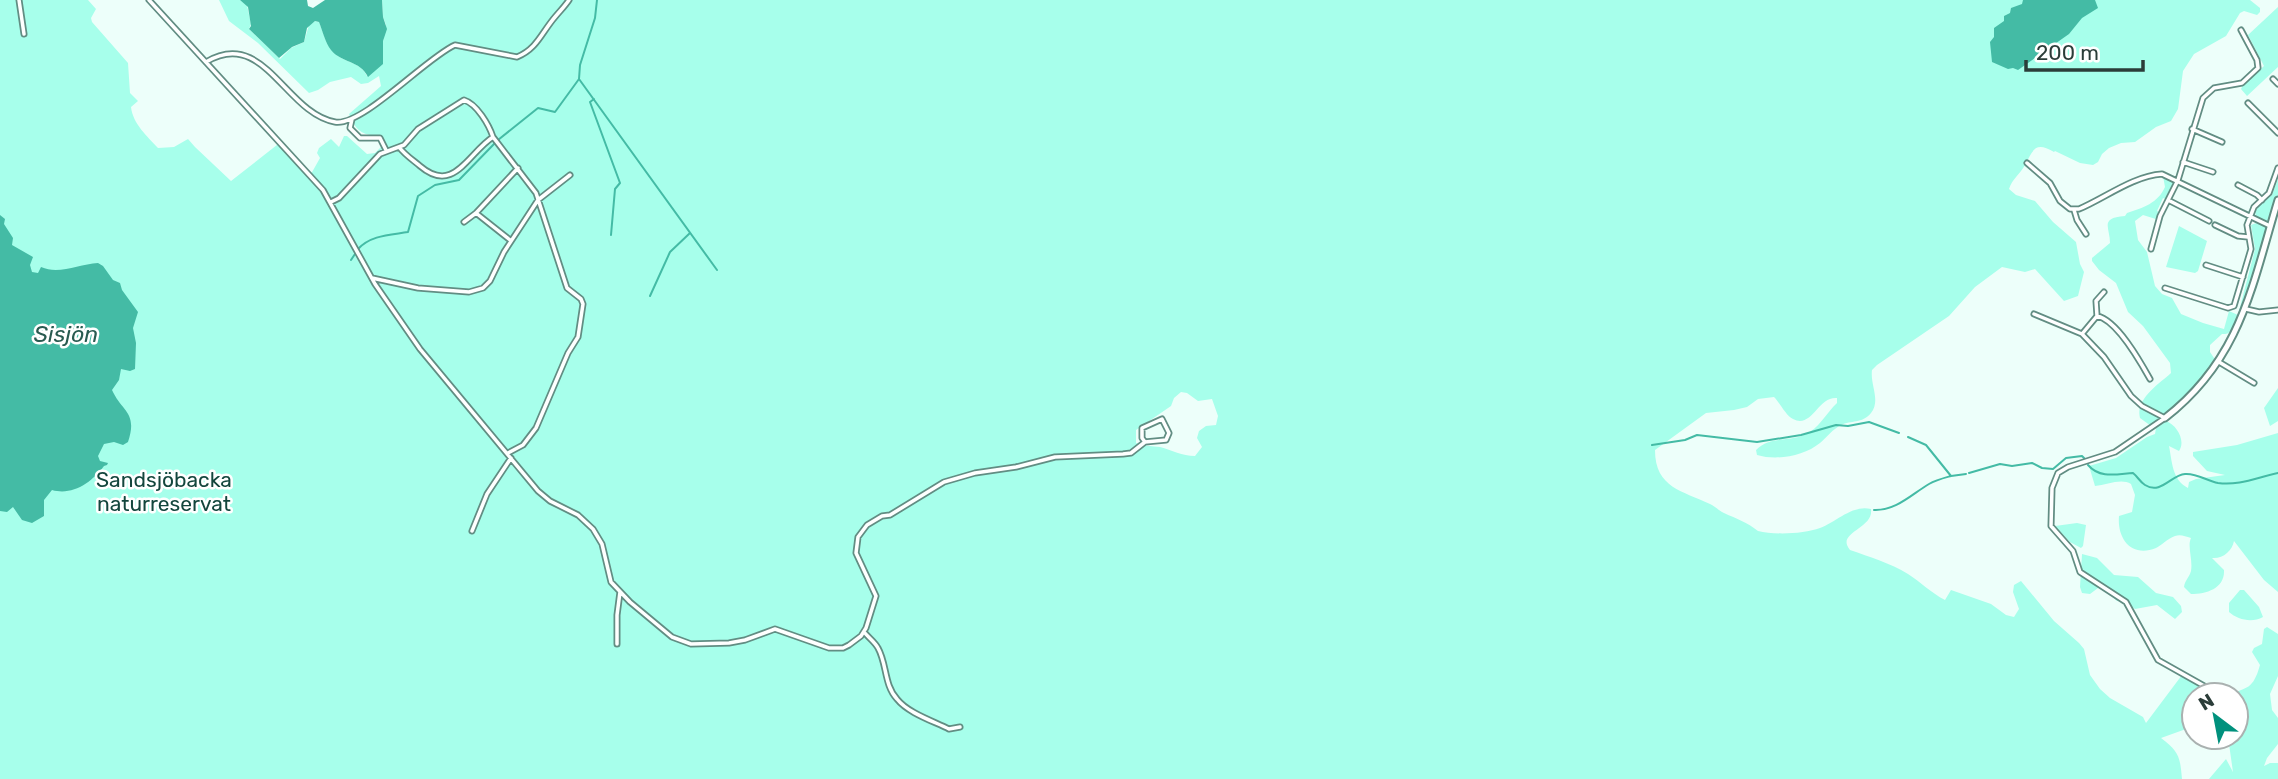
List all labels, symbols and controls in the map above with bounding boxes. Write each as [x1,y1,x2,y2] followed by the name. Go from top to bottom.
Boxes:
[2026,28,2143,72] scale bar
[2036,40,2099,65] text: 200 m
[34,320,98,348] water label: Sisjön
[96,467,232,516] park label: Sandsjöbacka naturreservat
[2180,681,2250,751] north arrow
[2194,689,2218,715] text: N

